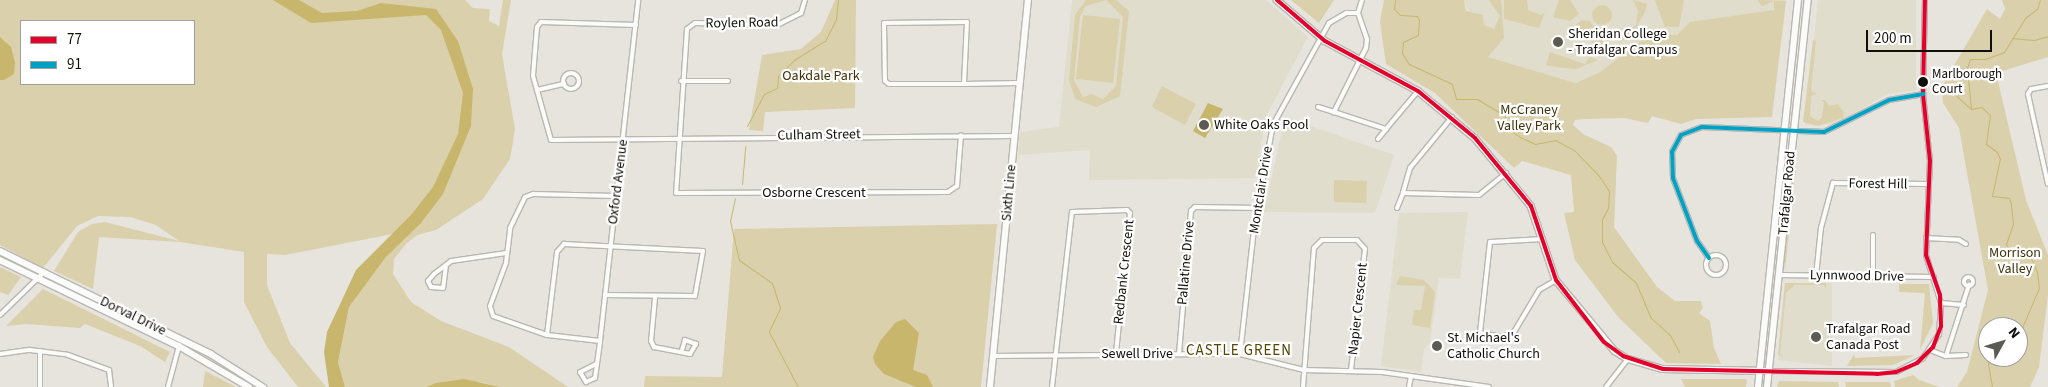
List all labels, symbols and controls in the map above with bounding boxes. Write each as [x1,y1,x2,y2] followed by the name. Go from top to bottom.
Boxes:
[705,14,779,32] street label: Roylen Road
[20,20,195,85] legend
[1868,20,1994,52] scale bar
[1568,26,1677,58] place label: Sheridan College - Trafalgar Campus
[1874,28,1912,49] text: 200 m
[67,29,82,50] text: 77
[1552,36,1564,48] marker: Sheridan College - Trafalgar Campus
[67,54,82,75] text: 91
[1932,67,2002,98] place label: Marlborough Court
[782,68,860,84] park label: Oakdale Park
[1918,77,1928,87] marker: Marlborough Court
[1497,102,1561,134] park label: McCraney Valley Park
[1214,117,1309,133] place label: White Oaks Pool
[1198,119,1210,131] marker: White Oaks Pool
[777,126,861,144] street label: Culham Street
[604,139,632,225] street label: Oxford Avenue
[1246,145,1276,235] street label: Montclair Drive
[1775,150,1799,236] street label: Trafalgar Road
[998,164,1020,222] street label: Sixth Line
[1848,175,1908,193] street label: Forest Hill
[762,185,866,201] street label: Osborne Crescent
[1110,219,1138,325] street label: Redbank Crescent
[1174,220,1198,306] street label: Pallatine Drive
[1989,245,2041,278] park label: Morrison Valley
[1345,262,1371,356] street label: Napier Crescent
[1810,267,1904,285] street label: Lynnwood Drive
[97,293,169,339] street label: Dorval Drive
[1978,317,2028,367] north arrow
[1826,321,1910,354] place label: Trafalgar Road Canada Post
[2003,323,2025,343] text: N
[1447,330,1540,362] place label: St. Michael's Catholic Church
[1810,331,1822,343] marker: Trafalgar Road Canada Post
[1431,340,1443,352] marker: St. Michael's Catholic Church
[1185,342,1293,360] district label: CASTLE GREEN
[1101,346,1173,362] street label: Sewell Drive

